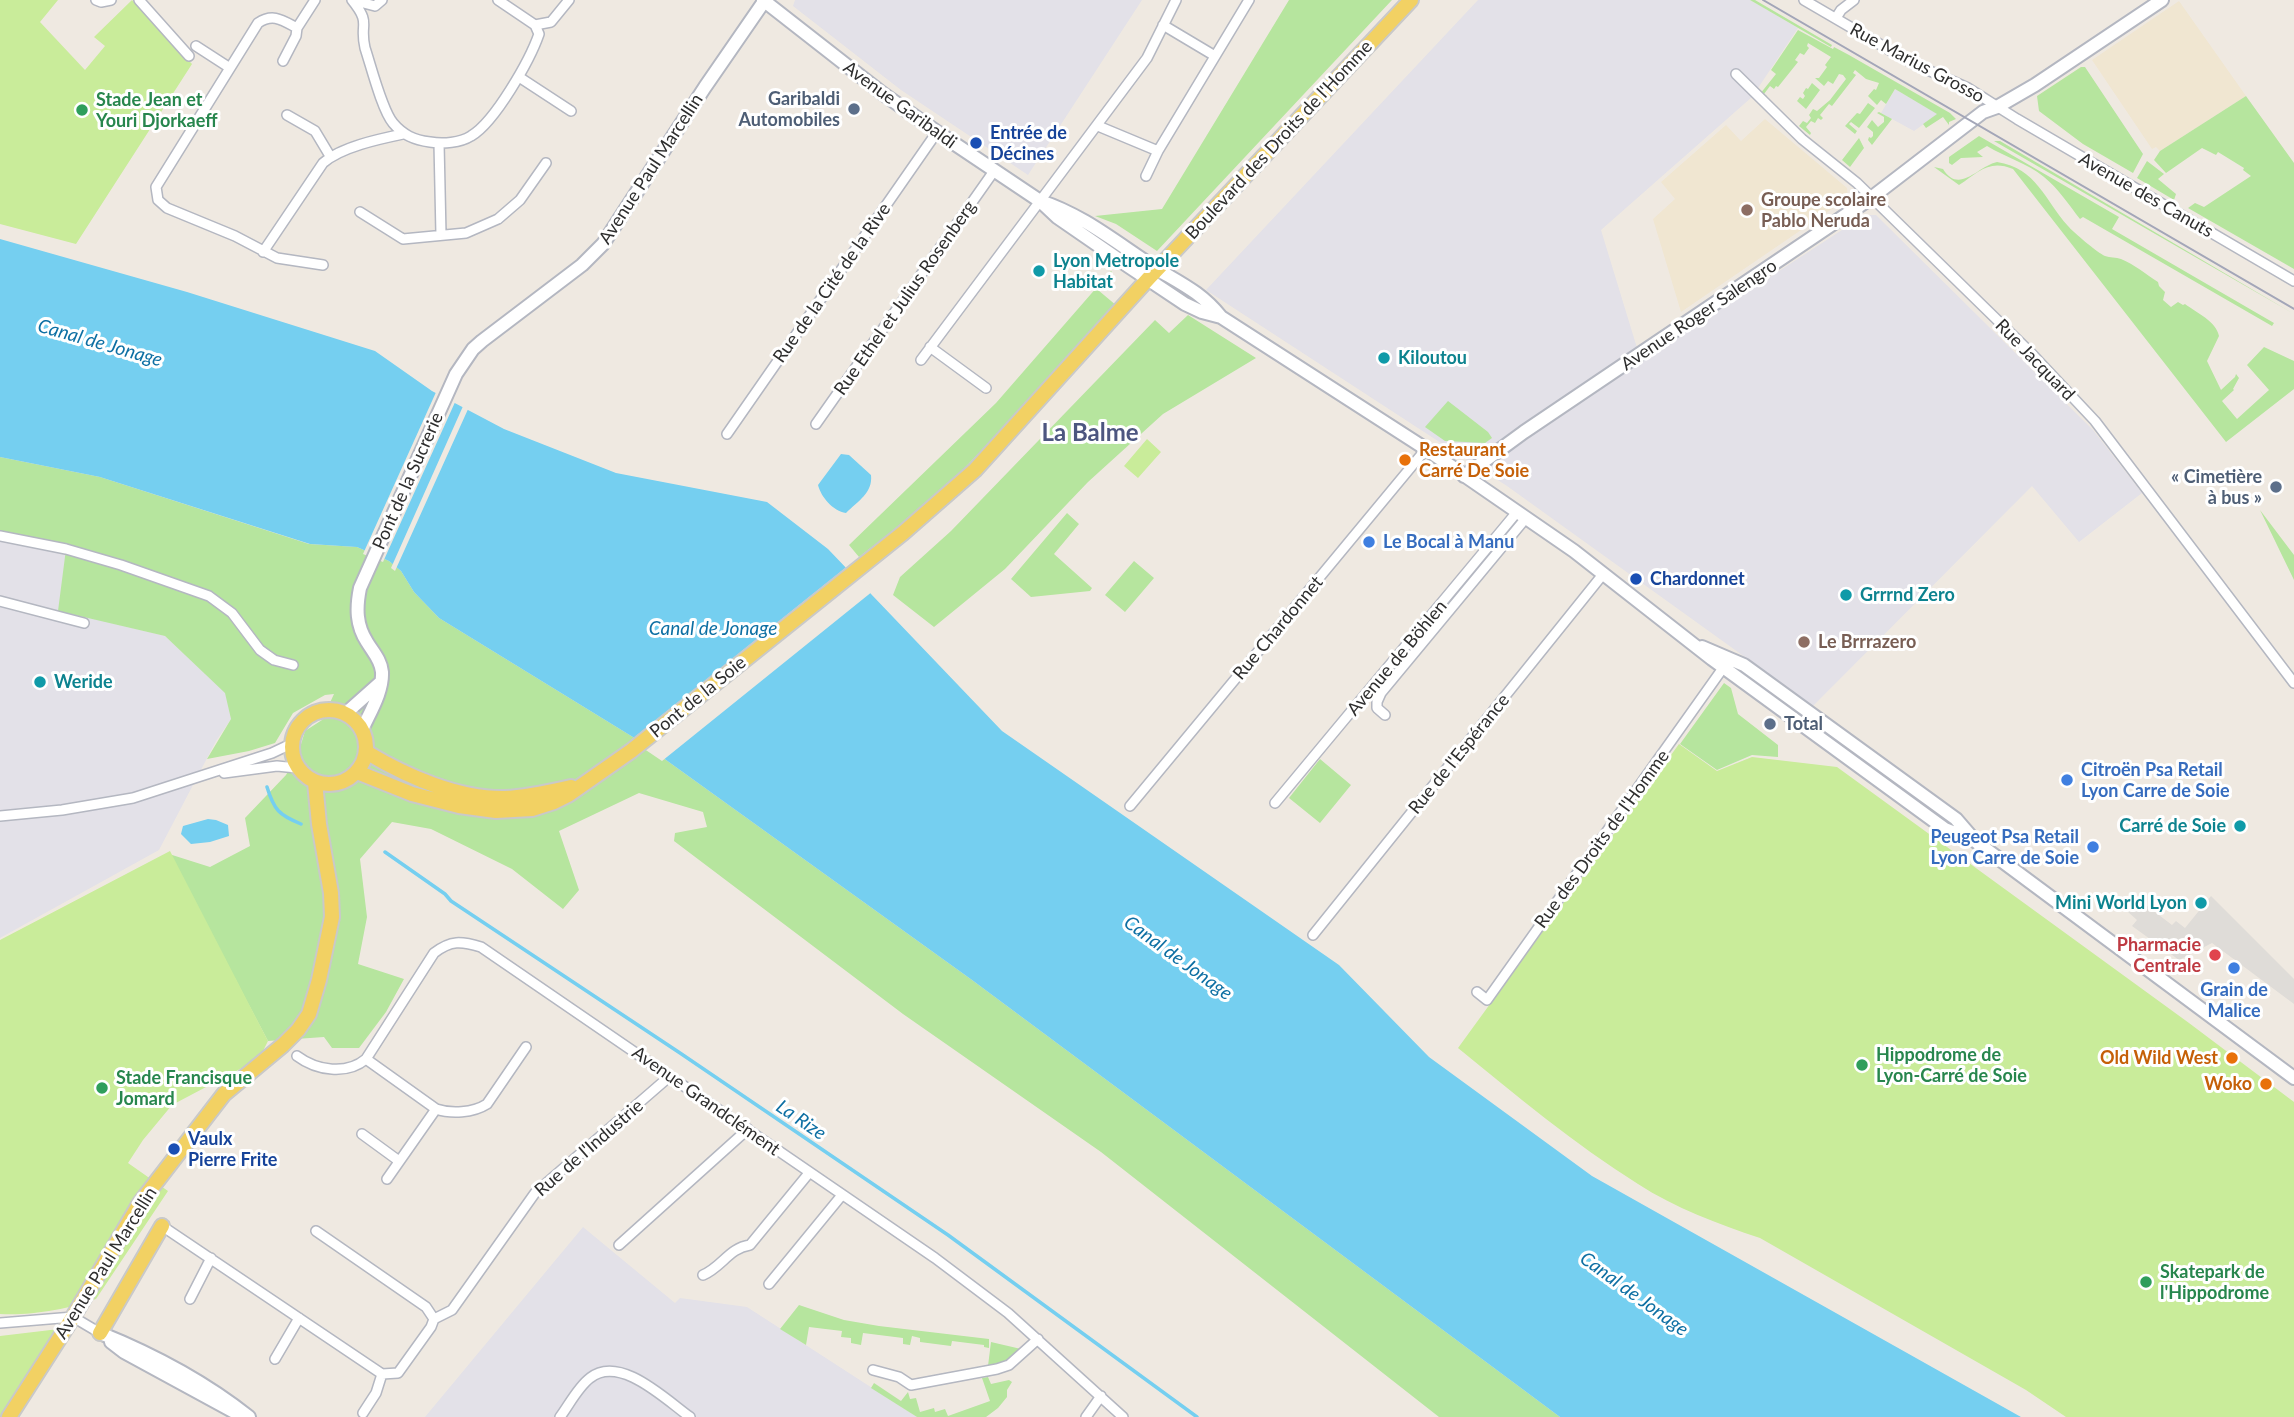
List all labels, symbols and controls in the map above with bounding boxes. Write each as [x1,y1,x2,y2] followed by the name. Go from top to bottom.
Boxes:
[1846,19,1988,107] street label: Rue Marius Grosso
[1181,36,1377,244] street label: Boulevard des Droits de l'Homme
[839,57,961,153] street label: Avenue Garibaldi
[738,88,840,130] place label: Garibaldi Automobiles
[96,89,217,132] place label: Stade Jean et Youri Djorkaeff
[594,90,708,248] street label: Avenue Paul Marcellin
[846,101,862,117] marker: Garibaldi Automobiles
[74,102,90,118] marker: Stade Jean et Youri Djorkaeff
[990,122,1067,164] place label: Entrée de Décines
[968,135,984,151] marker: Entrée de Décines
[2075,148,2217,242] street label: Avenue des Canuts
[1761,189,1886,232] place label: Groupe scolaire Pablo Neruda
[830,197,980,399] street label: Rue Ethel et Julius Rosenberg
[769,199,895,367] street label: Rue de la Cité de la Rive
[1739,202,1755,218] marker: Groupe scolaire Pablo Neruda
[1053,250,1179,292] place label: Lyon Metropole Habitat
[1617,255,1781,375] street label: Avenue Roger Salengro
[1031,263,1047,279] marker: Lyon Metropole Habitat
[35,314,165,372] water label: Canal de Jonage
[1991,315,2079,405] street label: Rue Jacquard
[1398,347,1467,369] place label: Kiloutou
[1376,350,1392,366] marker: Kiloutou
[368,409,448,553] street label: Pont de la Sucrerie
[1041,419,1139,447] district label: La Balme
[1419,439,1529,482] place label: Restaurant Carré De Soie
[1397,452,1413,468] marker: Restaurant Carré De Soie
[2171,466,2262,508] place label: « Cimetière à bus »
[2268,479,2284,495] marker: « Cimetière à bus »
[1383,531,1514,553] place label: Le Bocal à Manu
[1361,534,1377,550] marker: Le Bocal à Manu
[1650,568,1745,590] place label: Chardonnet
[1628,571,1644,587] marker: Chardonnet
[1228,572,1328,684] street label: Rue Chardonnet
[1860,584,1955,606] place label: Grrrnd Zero
[1838,587,1854,603] marker: Grrrnd Zero
[1342,596,1452,720] street label: Avenue de Böhlen
[649,618,777,640] water label: Canal de Jonage
[1818,631,1916,653] place label: Le Brrrazero
[1796,634,1812,650] marker: Le Brrrazero
[646,652,750,742] street label: Pont de la Soie
[54,671,113,693] place label: Weride
[32,674,48,690] marker: Weride
[1404,690,1514,818] street label: Rue de l'Espérance
[1784,713,1823,735] place label: Total
[1762,716,1778,732] marker: Total
[1530,746,1674,932] street label: Rue des Droits de l'Homme
[2081,759,2230,802] place label: Citroën Psa Retail Lyon Carre de Soie
[2059,772,2075,788] marker: Citroën Psa Retail Lyon Carre de Soie
[2119,815,2226,837] place label: Carré de Soie
[2232,818,2248,834] marker: Carré de Soie
[1930,826,2079,868] place label: Peugeot Psa Retail Lyon Carre de Soie
[2085,839,2101,855] marker: Peugeot Psa Retail Lyon Carre de Soie
[2055,892,2187,914] place label: Mini World Lyon
[2193,895,2209,911] marker: Mini World Lyon
[1119,911,1237,1005] water label: Canal de Jonage
[2117,934,2201,976] place label: Pharmacie Centrale
[2207,947,2223,963] marker: Pharmacie Centrale
[2226,960,2242,976] marker: Grain de Malice
[2200,979,2268,1021] place label: Grain de Malice
[628,1042,784,1160] street label: Avenue Grandclément
[1876,1044,2027,1086] place label: Hippodrome de Lyon-Carré de Soie
[2100,1047,2218,1069] place label: Old Wild West
[2224,1050,2240,1066] marker: Old Wild West
[1854,1057,1870,1073] marker: Hippodrome de Lyon-Carré de Soie
[116,1067,252,1110] place label: Stade Francisque Jomard
[2204,1073,2252,1095] place label: Woko
[2258,1076,2274,1092] marker: Woko
[94,1080,110,1096] marker: Stade Francisque Jomard
[530,1095,648,1201] street label: Rue de l'Industrie
[772,1095,830,1145] water label: La Rize
[188,1128,277,1170] place label: Vaulx Pierre Frite
[166,1141,182,1157] marker: Vaulx Pierre Frite
[50,1183,162,1343] street label: Avenue Paul Marcellin
[1575,1247,1693,1341] water label: Canal de Jonage
[2160,1261,2269,1304] place label: Skatepark de l'Hippodrome
[2138,1274,2154,1290] marker: Skatepark de l'Hippodrome

